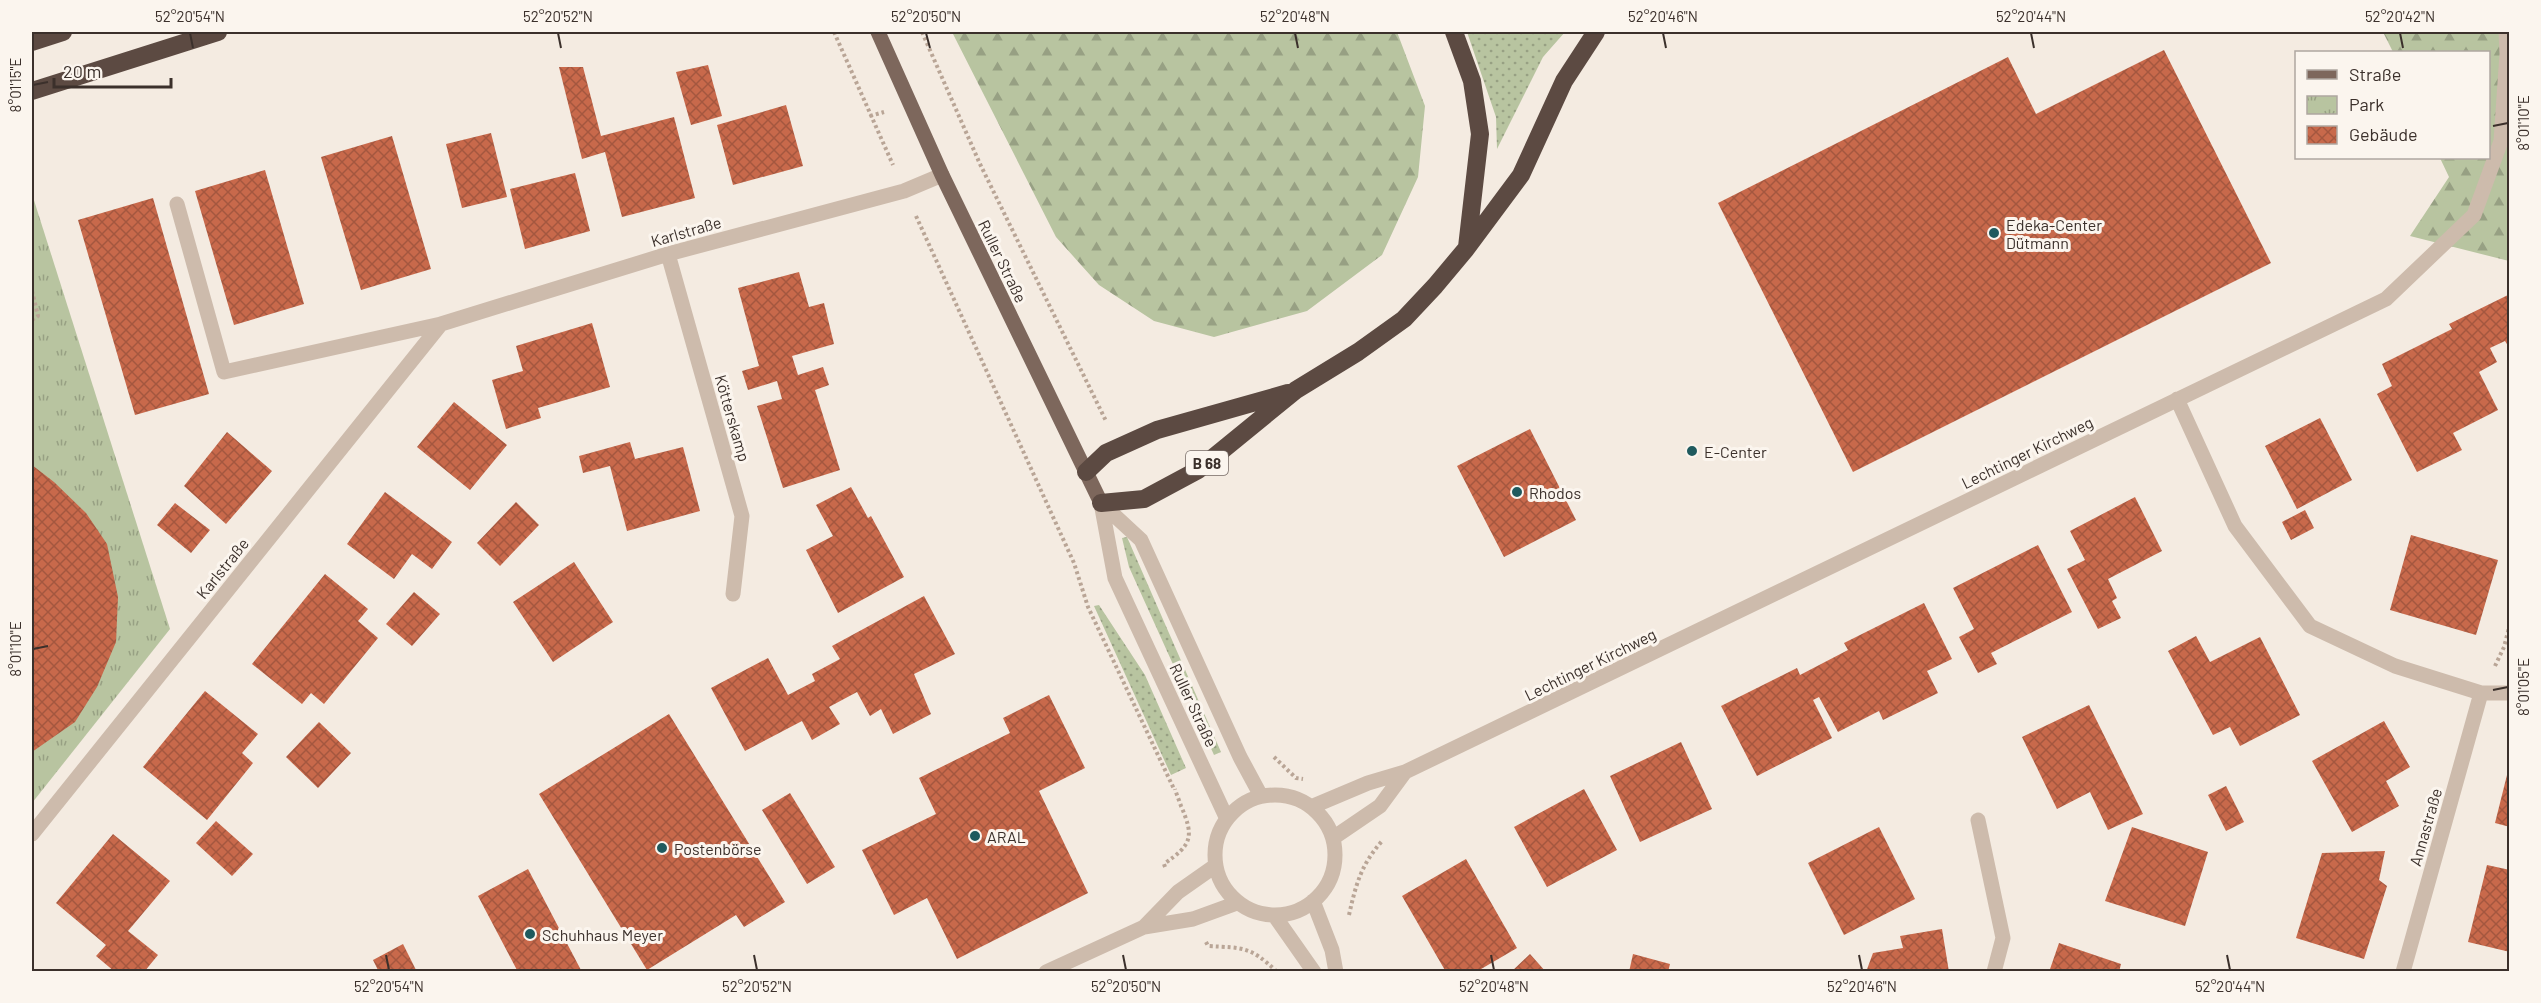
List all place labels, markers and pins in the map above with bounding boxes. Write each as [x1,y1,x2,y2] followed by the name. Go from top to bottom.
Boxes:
[2006,215,2102,252] place label: Edeka-Center Dütmann
[1987,226,2001,240] marker: Edeka-Center Dütmann
[1704,442,1767,461] place label: E-Center
[1685,444,1699,458] marker: E-Center
[1529,483,1581,502] place label: Rhodos
[1510,485,1524,499] marker: Rhodos
[987,827,1026,846] place label: ARAL
[968,829,982,843] marker: ARAL
[674,839,762,858] place label: Postenbörse
[655,841,669,855] marker: Postenbörse
[542,925,663,944] place label: Schuhhaus Meyer
[523,927,537,941] marker: Schuhhaus Meyer

